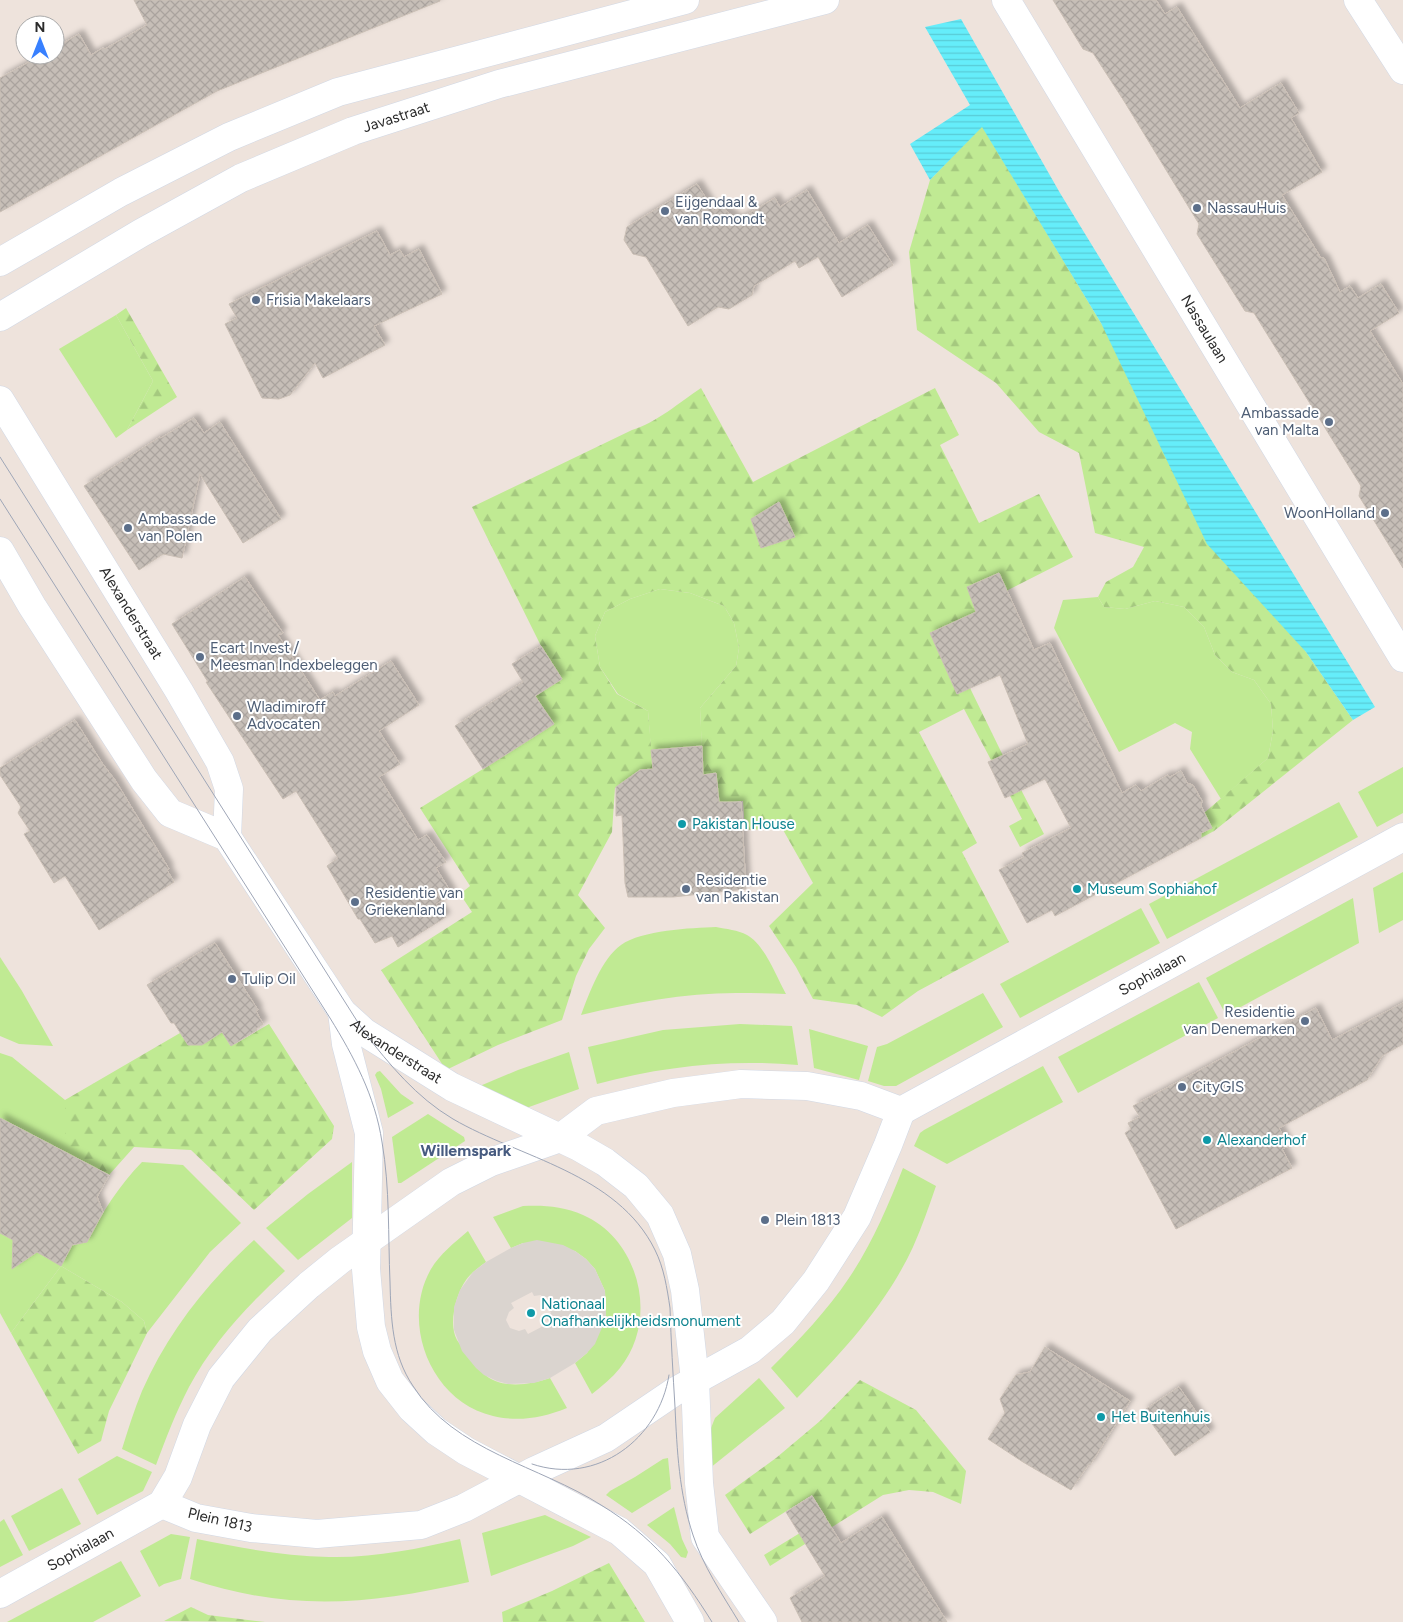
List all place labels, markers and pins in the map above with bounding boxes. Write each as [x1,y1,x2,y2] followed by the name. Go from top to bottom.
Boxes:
[675,193,765,228] place label: Eijgendaal & van Romondt
[1207,199,1286,217] place label: NassauHuis
[1191,202,1203,214] marker: NassauHuis
[659,205,671,217] marker: Eijgendaal & van Romondt
[266,291,371,309] place label: Frisia Makelaars
[250,294,262,306] marker: Frisia Makelaars
[1241,404,1319,439] place label: Ambassade van Malta
[1323,416,1335,428] marker: Ambassade van Malta
[1284,504,1375,522] place label: WoonHolland
[1379,507,1391,519] marker: WoonHolland
[138,510,216,545] place label: Ambassade van Polen
[122,522,134,534] marker: Ambassade van Polen
[210,639,378,674] place label: Ecart Invest / Meesman Indexbeleggen
[194,651,206,663] marker: Ecart Invest / Meesman Indexbeleggen
[247,698,326,733] place label: Wladimiroff Advocaten
[231,710,243,722] marker: Wladimiroff Advocaten
[692,815,795,833] place label: Pakistan House
[676,818,688,830] marker: Pakistan House
[696,871,779,906] place label: Residentie van Pakistan
[1087,880,1217,898] place label: Museum Sophiahof
[680,883,692,895] marker: Residentie van Pakistan
[1071,883,1083,895] marker: Museum Sophiahof
[365,884,463,919] place label: Residentie van Griekenland
[349,896,361,908] marker: Residentie van Griekenland
[242,970,296,988] place label: Tulip Oil
[226,973,238,985] marker: Tulip Oil
[1183,1003,1295,1038] place label: Residentie van Denemarken
[1299,1015,1311,1027] marker: Residentie van Denemarken
[1192,1078,1244,1096] place label: CityGIS
[1176,1081,1188,1093] marker: CityGIS
[1217,1131,1307,1149] place label: Alexanderhof
[1201,1134,1213,1146] marker: Alexanderhof
[775,1211,841,1229] place label: Plein 1813
[759,1214,771,1226] marker: Plein 1813
[541,1295,741,1330] place label: Nationaal Onafhankelijkheidsmonument
[525,1307,537,1319] marker: Nationaal Onafhankelijkheidsmonument
[1111,1408,1210,1426] place label: Het Buitenhuis
[1095,1411,1107,1423] marker: Het Buitenhuis

